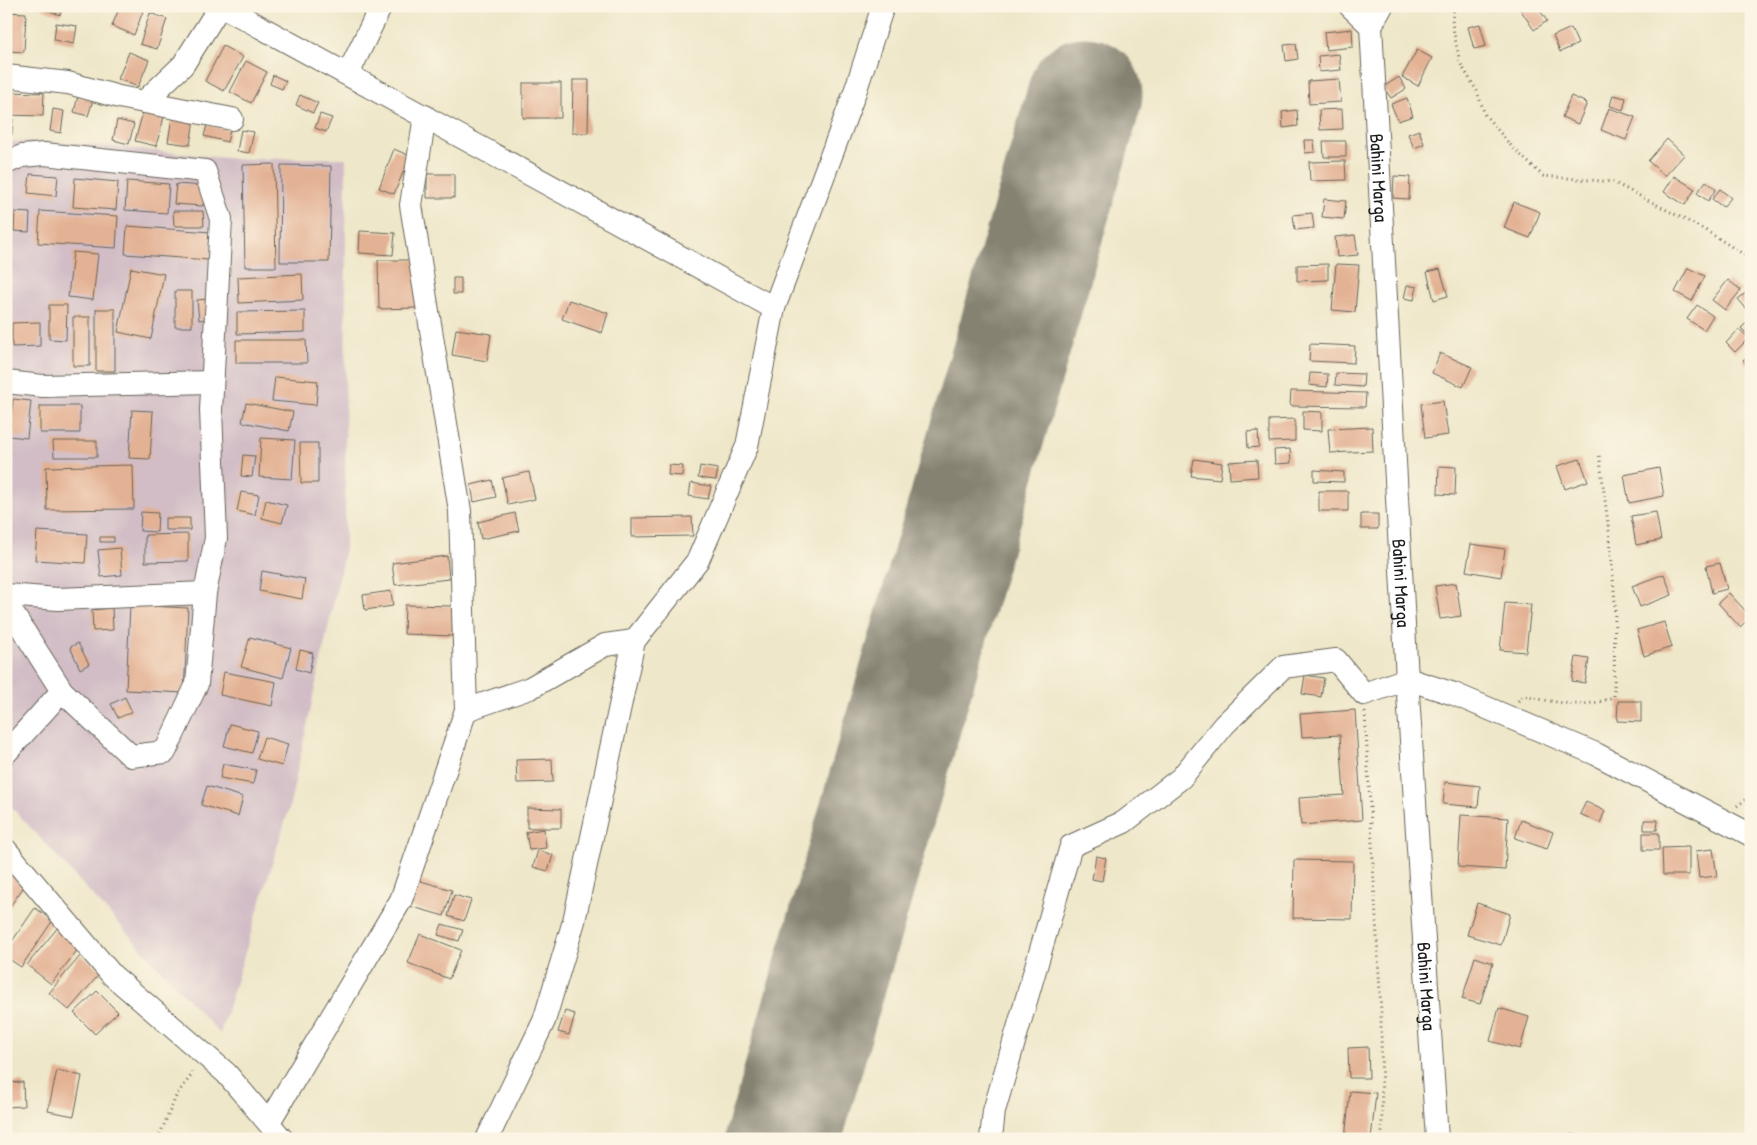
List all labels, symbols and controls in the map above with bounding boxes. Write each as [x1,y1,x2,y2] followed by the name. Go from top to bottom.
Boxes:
[1364,133,1395,223] street label: Bahini Marga
[1386,538,1417,629] street label: Bahini Marga
[1411,941,1443,1032] street label: Bahini Marga

